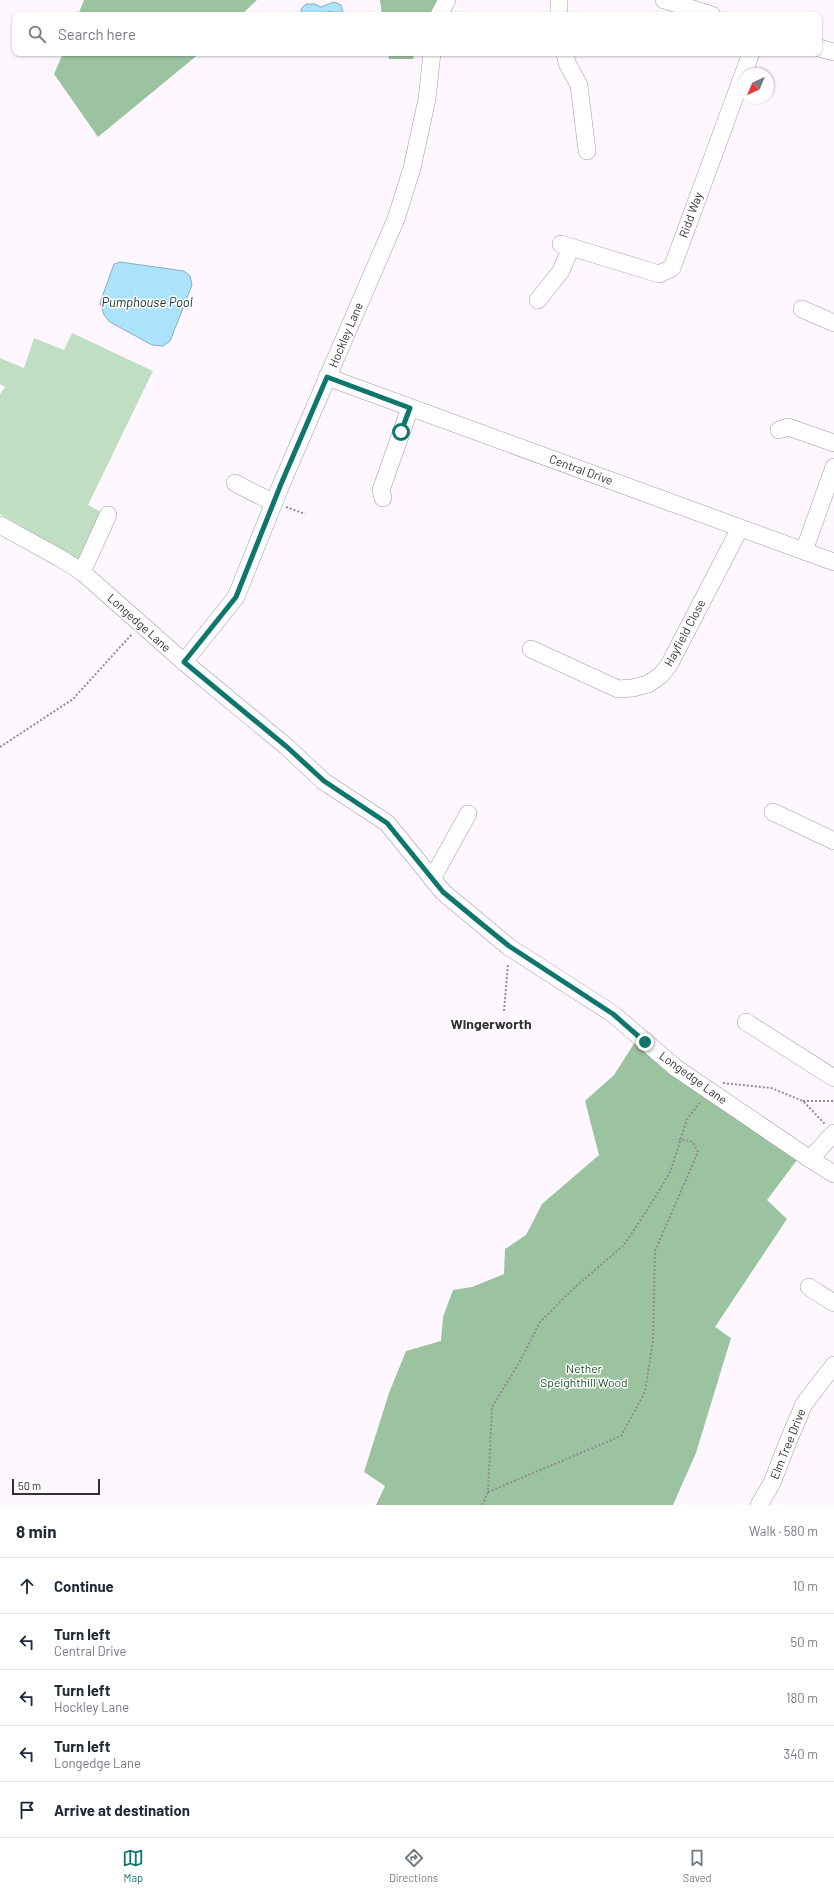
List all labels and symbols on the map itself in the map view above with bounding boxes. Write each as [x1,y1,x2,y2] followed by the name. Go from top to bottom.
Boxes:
[738,68,774,104] north arrow
[675,190,705,239] street label: Ridd Way
[101,294,193,310] water label: Pumphouse Pool
[325,300,365,369] street label: Hockley Lane
[392,423,410,441] route start
[548,451,615,487] street label: Central Drive
[105,590,174,654] street label: Longedge Lane
[661,597,708,668] street label: Hayfield Close
[450,1015,532,1032] district label: Wingerworth
[636,1033,654,1051] route end
[657,1048,730,1106] street label: Longedge Lane
[540,1361,628,1389] park label: Nether Speighthill Wood
[767,1406,808,1481] street label: Elm Tree Drive
[12,1477,100,1496] scale bar

